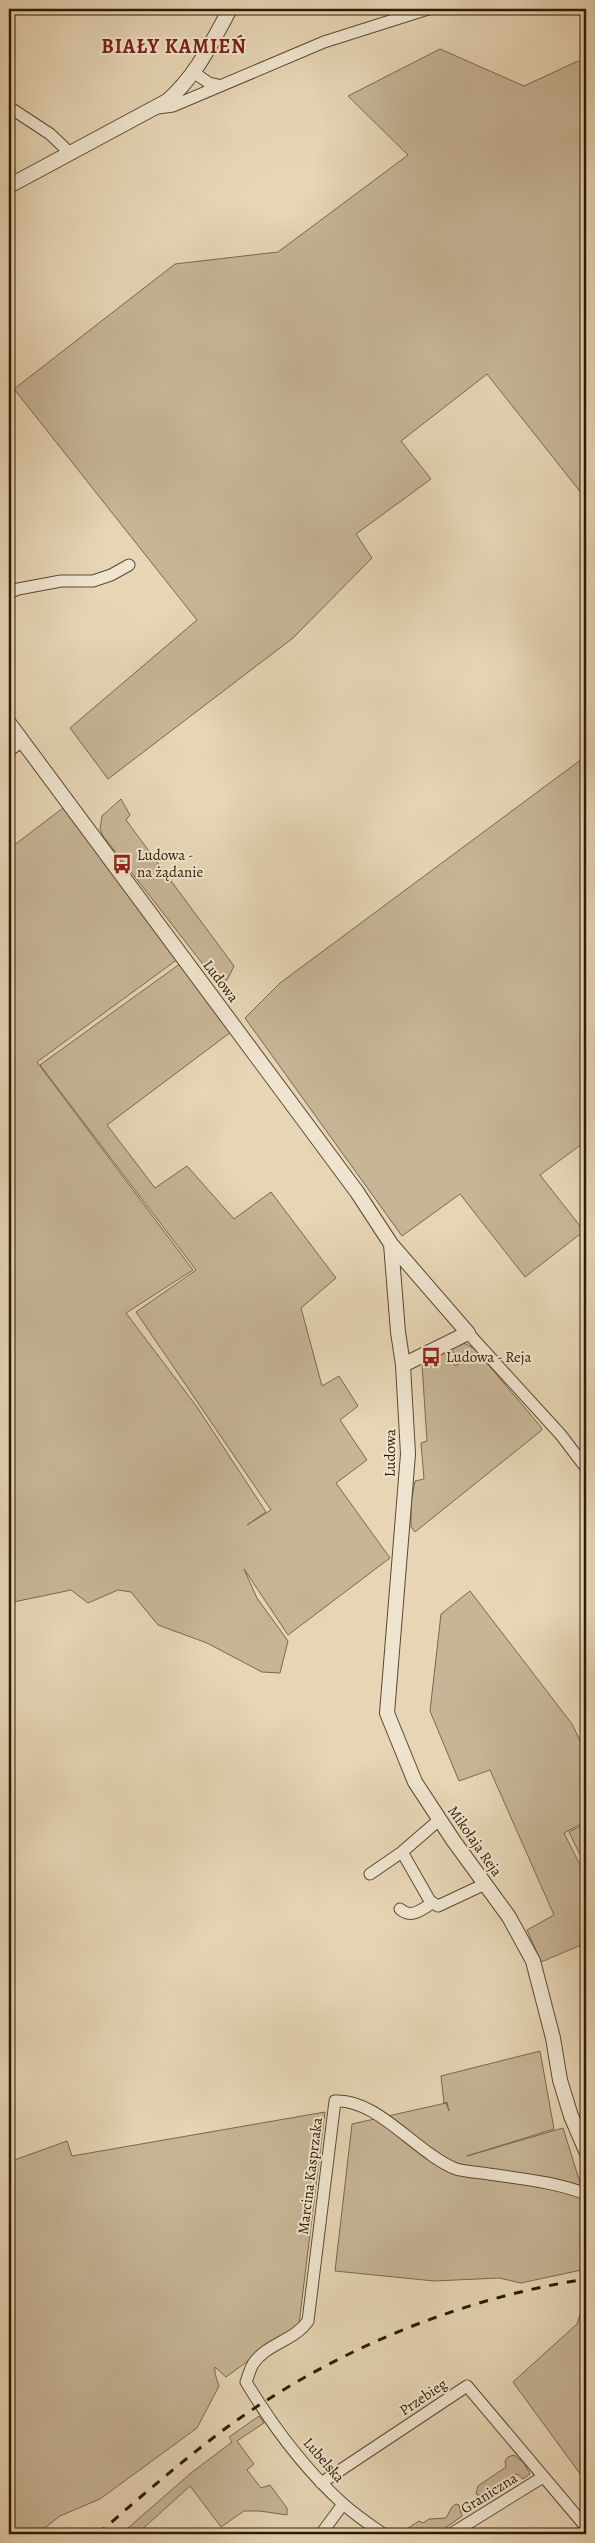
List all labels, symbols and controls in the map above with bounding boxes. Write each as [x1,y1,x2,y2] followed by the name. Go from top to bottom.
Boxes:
[101,33,247,60] district label: BIAŁY KAMIEŃ
[137,845,204,882] place label: Ludowa - na żądanie
[111,853,133,875] bus stop icon: Ludowa - na żądanie
[198,956,244,1006] street label: Ludowa
[420,1346,442,1368] bus stop icon: Ludowa - Reja
[446,1347,532,1367] place label: Ludowa - Reja
[380,1429,400,1477] street label: Ludowa
[443,1802,507,1880] street label: Mikołaja Reja
[293,2116,327,2236] street label: Marcina Kasprzaka
[395,2374,451,2420] street label: Przebieg
[299,2433,349,2487] street label: Lubelska
[457,2468,521,2518] street label: Graniczna

